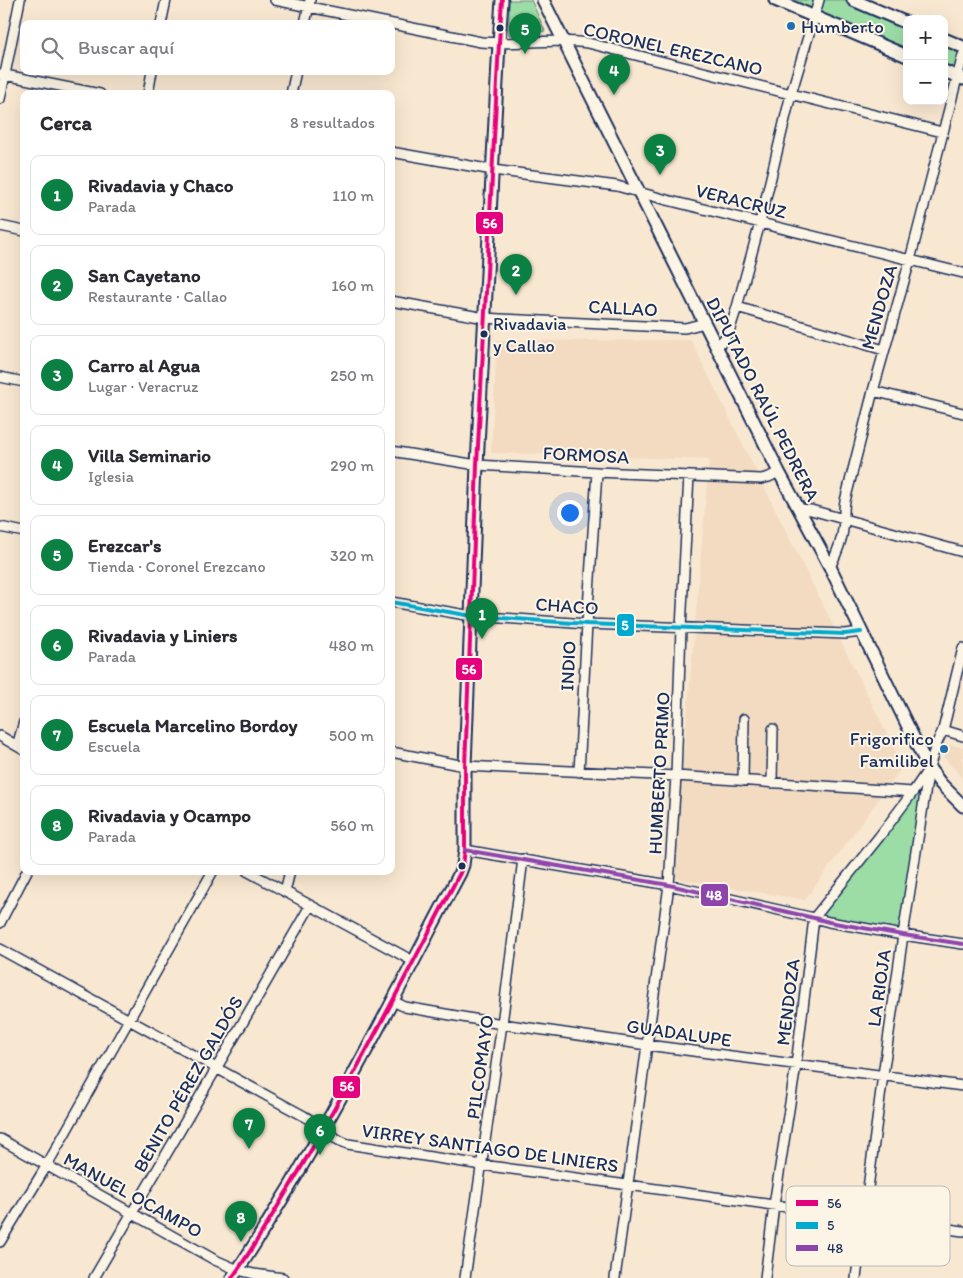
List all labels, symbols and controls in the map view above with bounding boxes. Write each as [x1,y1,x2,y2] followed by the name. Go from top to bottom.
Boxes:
[509,13,541,54] pin: 5
[801,15,884,38] place label: Humberto
[903,15,948,105] map controls
[903,15,948,60] button: +
[581,17,765,81] street label: CORONEL EREZCANO
[20,20,395,75] search box
[785,20,797,32] marker: Humberto
[495,23,505,33] unlabelled marker
[38,34,66,62] icon: search
[78,36,174,59] text: Buscar aquí
[598,54,630,95] pin: 4
[903,60,948,105] button: −
[40,110,92,135] text: Cerca
[290,113,375,132] text: 8 resultados
[644,134,676,175] pin: 3
[88,174,233,197] text: Rivadavia y Chaco
[693,179,789,223] street label: VERACRUZ
[53,186,61,205] text: 1
[332,186,374,205] text: 110 m
[88,197,136,216] text: Parada
[475,211,504,235] line badge: 56
[483,215,498,232] text: 56
[500,254,532,295] pin: 2
[856,262,902,352] street label: MENDOZA
[88,264,201,287] text: San Cayetano
[53,276,61,295] text: 2
[331,276,374,295] text: 160 m
[88,287,227,306] text: Restaurante · Callao
[701,293,825,505] street label: DIPUTADO RAÚL PEDRERA
[588,295,658,321] street label: CALLAO
[493,313,567,357] place label: Rivadavia y Callao
[479,329,489,339] marker: Rivadavia y Callao
[88,354,200,377] text: Carro al Agua
[53,366,61,385] text: 3
[330,366,374,385] text: 250 m
[88,377,199,396] text: Lugar · Veracruz
[542,441,630,469] street label: FORMOSA
[88,444,211,467] text: Villa Seminario
[52,456,62,475] text: 4
[330,456,374,475] text: 290 m
[88,467,134,486] text: Iglesia
[557,500,583,526] your location
[88,534,161,557] text: Erezcar's
[53,546,61,565] text: 5
[330,546,374,565] text: 320 m
[88,557,266,576] text: Tienda · Coronel Erezcano
[535,592,599,620] street label: CHACO
[466,598,498,639] pin: 1
[616,613,635,637] line badge: 5
[621,617,629,634] text: 5
[88,624,237,647] text: Rivadavia y Liniers
[53,636,61,655] text: 6
[329,636,374,655] text: 480 m
[555,640,581,692] street label: INDIO
[88,647,136,666] text: Parada
[455,657,483,681] line badge: 56
[462,661,477,678] text: 56
[643,691,675,855] street label: HUMBERTO PRIMO
[88,714,298,737] text: Escuela Marcelino Bordoy
[53,726,61,745] text: 7
[329,726,374,745] text: 500 m
[850,727,935,772] place label: Frigorifico Familibel
[88,737,141,756] text: Escuela
[938,743,950,755] marker: Frigorifico Familibel
[88,804,251,827] text: Rivadavia y Ocampo
[53,816,61,835] text: 8
[330,816,374,835] text: 560 m
[88,827,136,846] text: Parada
[457,861,467,871] unlabelled marker
[700,883,729,907] line badge: 48
[706,887,722,904] text: 48
[862,948,896,1028] street label: LA RIOJA
[771,957,805,1047] street label: MENDOZA
[128,992,248,1176] street label: BENITO PÉREZ GALDÓS
[461,1013,499,1121] street label: PILCOMAYO
[625,1014,733,1052] street label: GUADALUPE
[332,1075,361,1099] line badge: 56
[340,1078,355,1095] text: 56
[233,1108,265,1149] pin: 7
[304,1114,336,1155] pin: 6
[360,1119,620,1177] street label: VIRREY SANTIAGO DE LINIERS
[60,1147,206,1243] street label: MANUEL OCAMPO
[786,1186,950,1266] legend
[827,1195,842,1212] text: 56
[225,1201,257,1242] pin: 8
[827,1217,834,1234] text: 5
[827,1240,843,1257] text: 48

